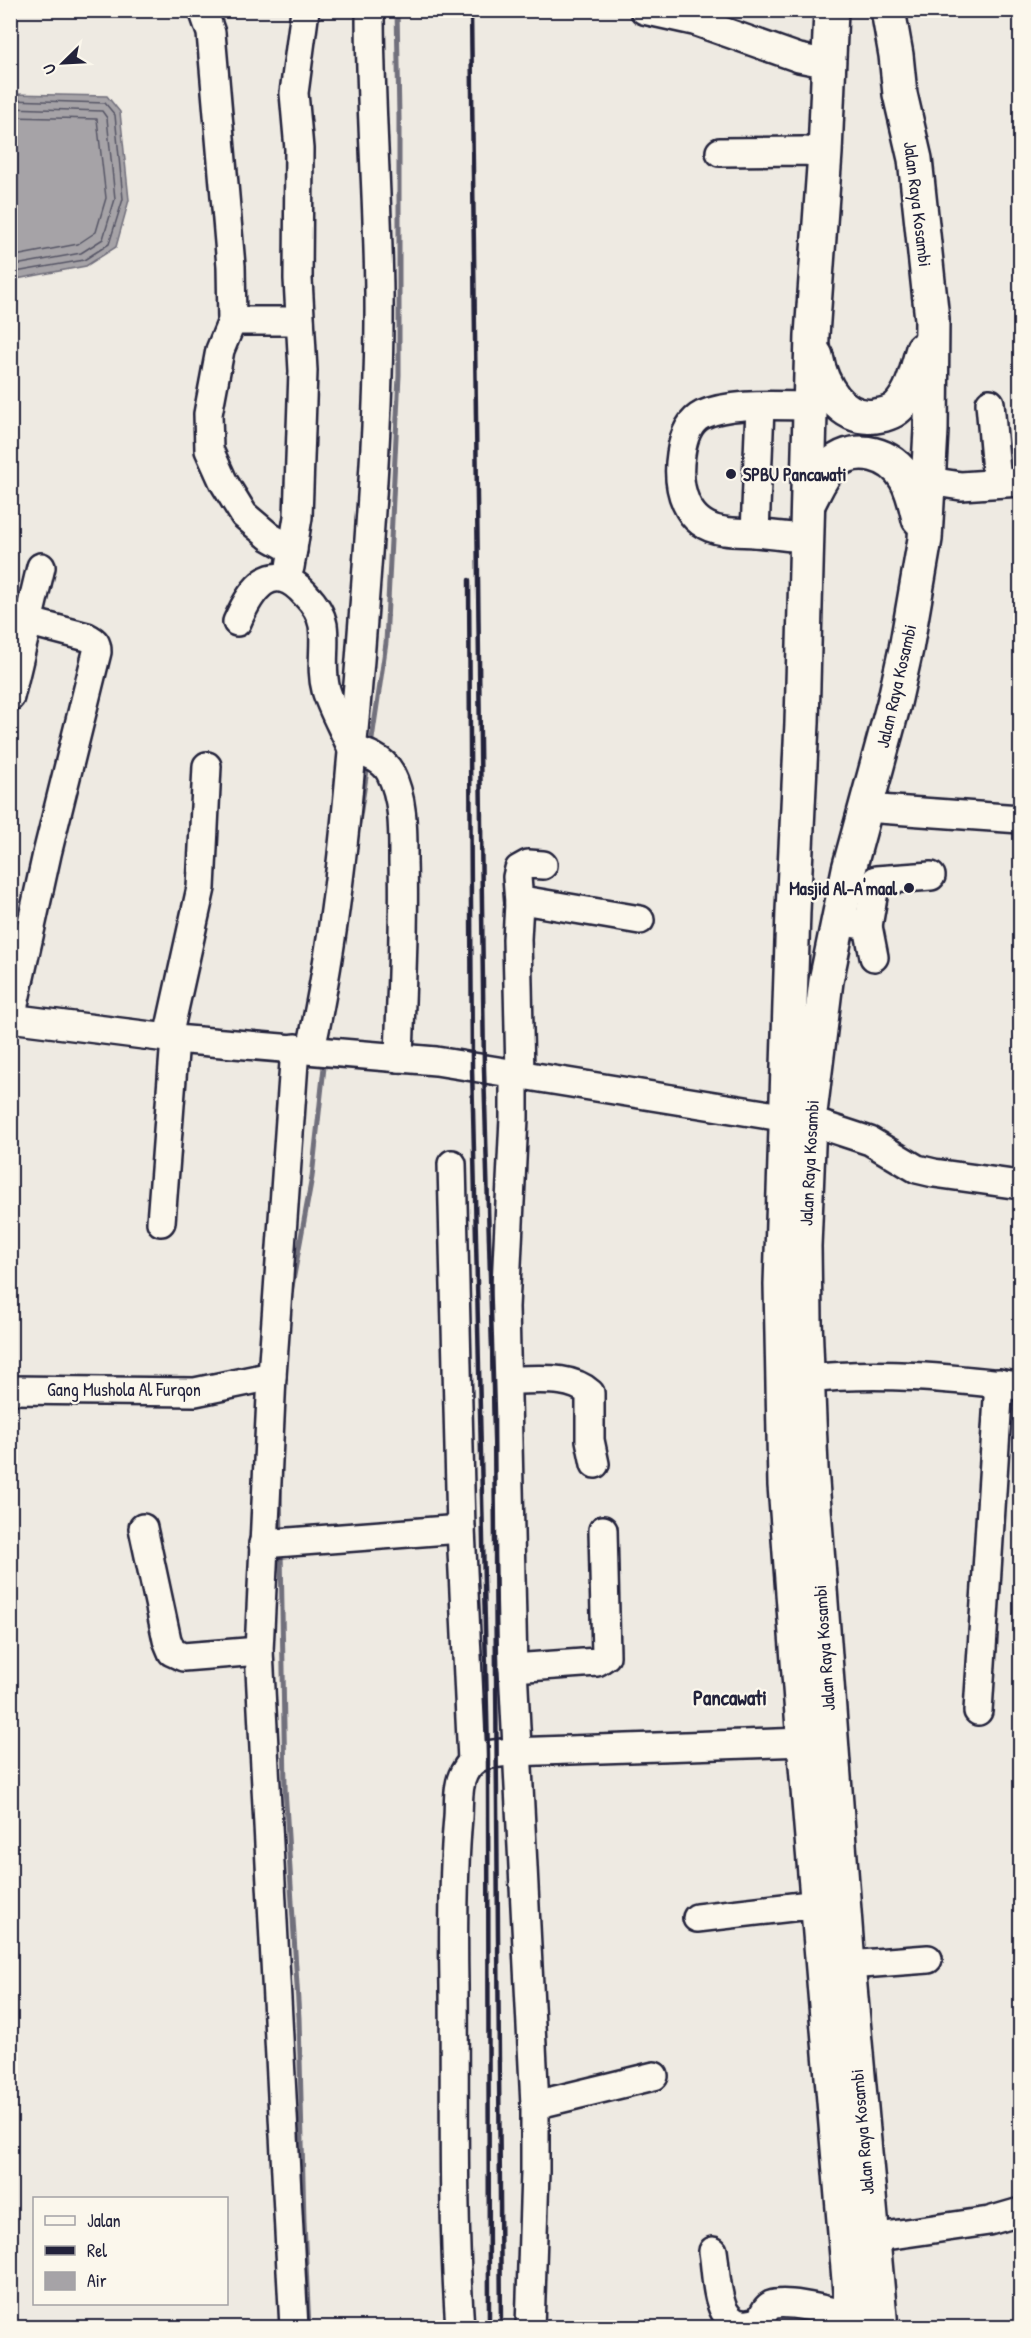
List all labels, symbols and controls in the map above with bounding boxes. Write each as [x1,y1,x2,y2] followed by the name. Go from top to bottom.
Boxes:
[33,33,93,93] north arrow
[37,60,61,78] text: U
[898,140,938,268] street label: Jalan Raya Kosambi
[743,462,847,487] place label: SPBU Pancawati
[724,467,738,481] marker: SPBU Pancawati
[870,622,922,750] street label: Jalan Raya Kosambi
[789,876,898,901] place label: Masjid Al-A'maal
[902,881,916,895] marker: Masjid Al-A'maal
[793,1099,825,1227] street label: Jalan Raya Kosambi
[47,1377,201,1402] street label: Gang Mushola Al Furqon
[807,1584,841,1712] street label: Jalan Raya Kosambi
[693,1683,767,1712] district label: Pancawati
[844,2068,880,2196] street label: Jalan Raya Kosambi
[33,2197,228,2305] legend
[87,2208,121,2233] text: Jalan
[87,2238,107,2263] text: Rel
[87,2268,107,2293] text: Air

